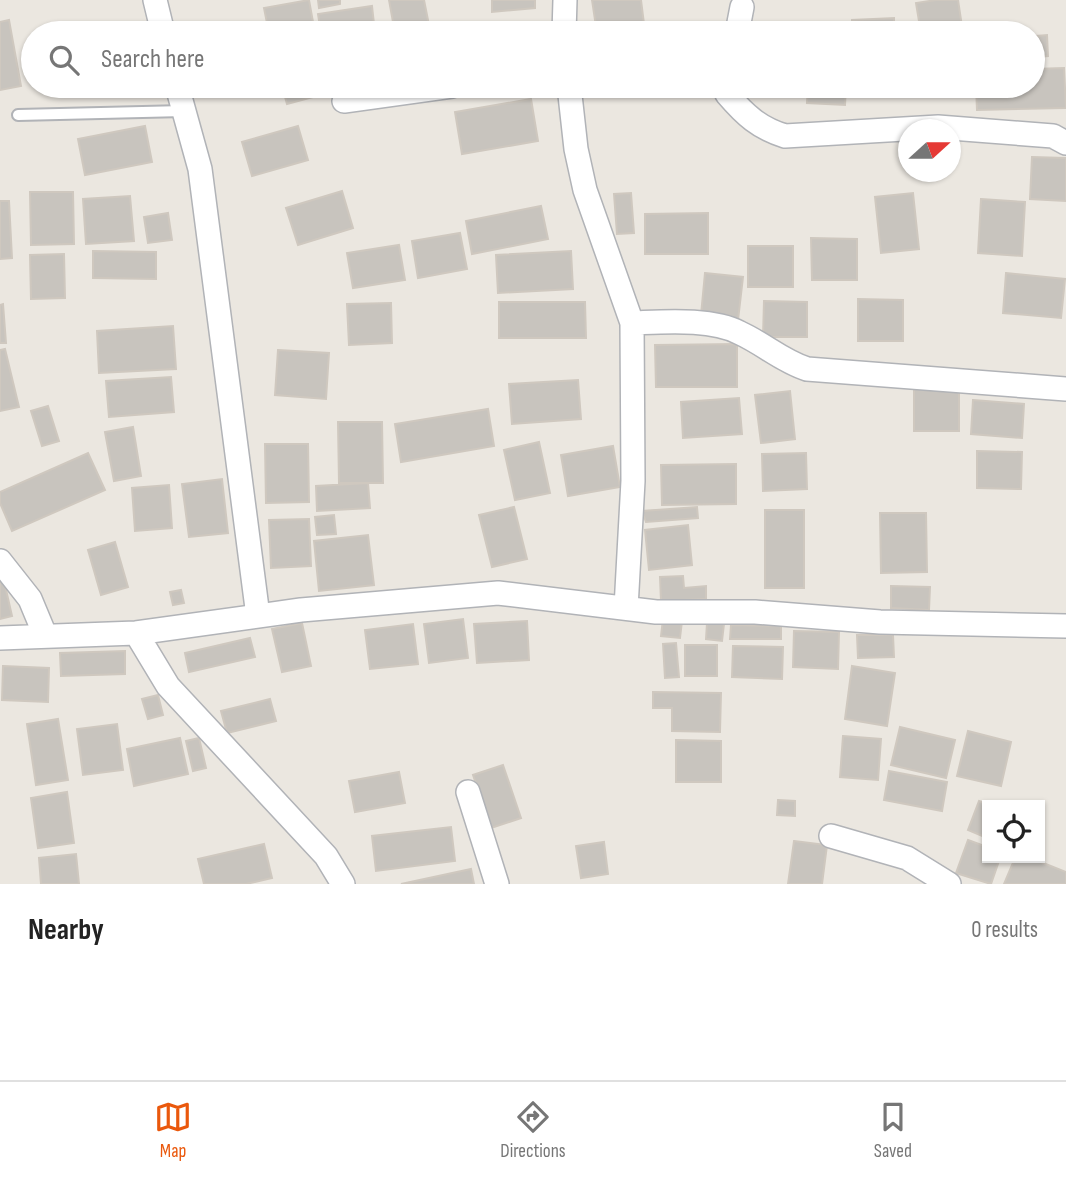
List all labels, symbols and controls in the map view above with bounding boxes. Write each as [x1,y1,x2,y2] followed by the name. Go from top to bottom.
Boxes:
[21,21,1045,98] search box
[45,41,83,79] icon: search
[101,44,204,75] text: Search here
[898,119,961,182] north arrow
[982,800,1045,863] map controls
[982,800,1045,863] button: locate
[28,912,104,948] text: Nearby
[971,916,1038,944] text: 0 results
[154,1098,192,1163] tab: Map
[500,1098,566,1163] tab: Directions
[874,1098,912,1163] tab: Saved

